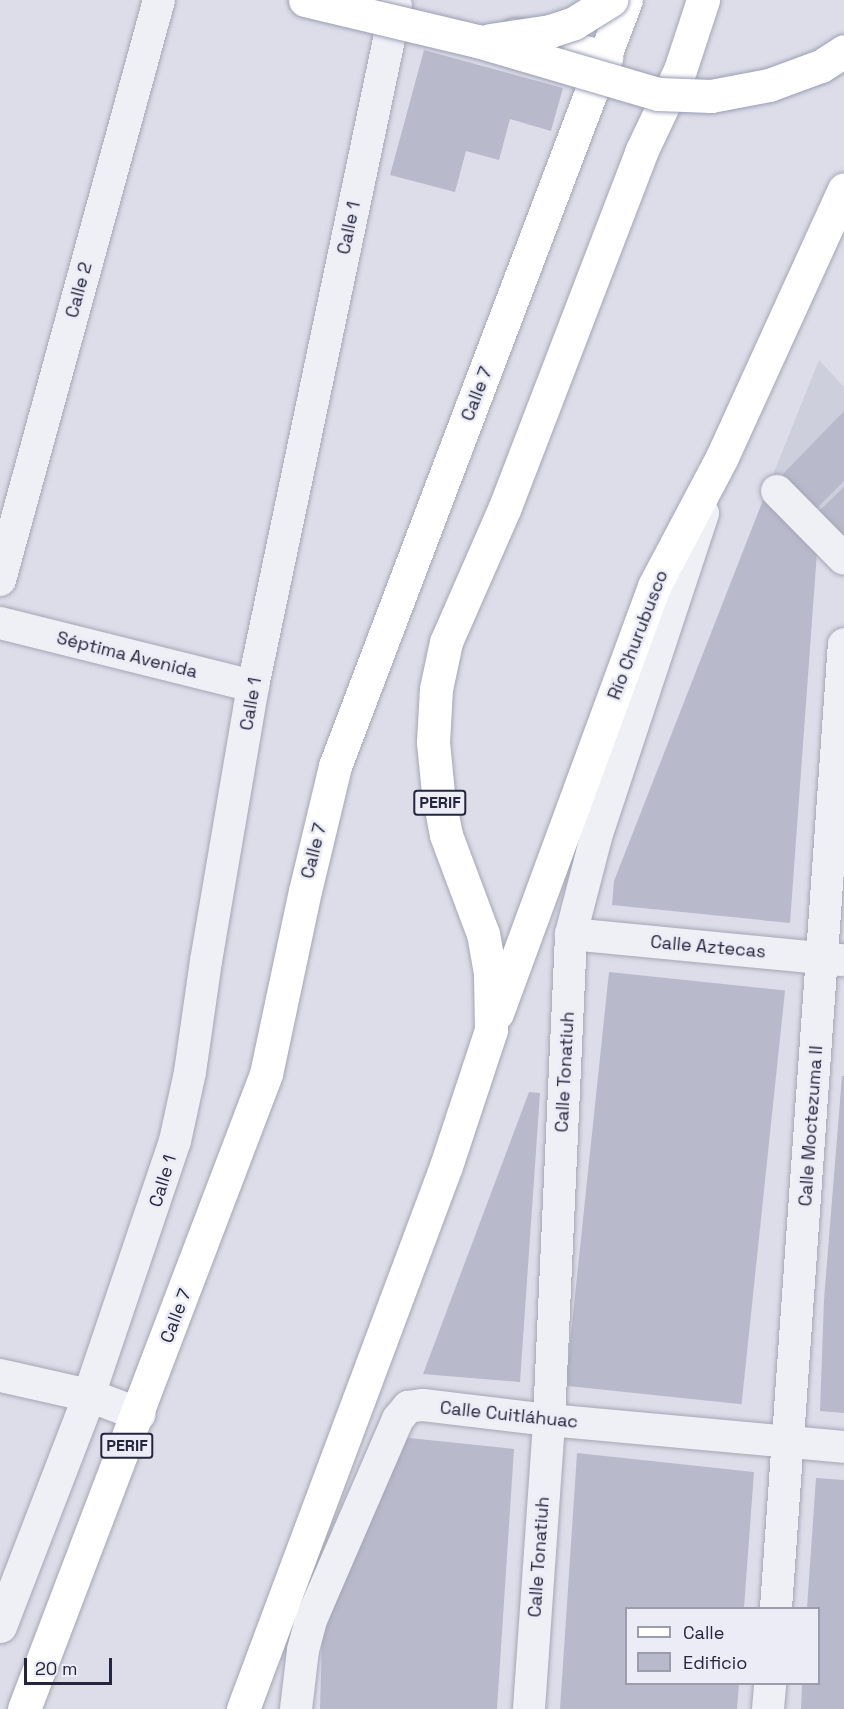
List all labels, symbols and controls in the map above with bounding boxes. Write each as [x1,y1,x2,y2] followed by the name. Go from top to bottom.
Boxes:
[333,200,365,256] street label: Calle 1
[61,260,97,320] street label: Calle 2
[457,364,497,424] street label: Calle 7
[603,567,673,703] street label: Río Churubusco
[54,627,200,683] street label: Séptima Avenida
[236,676,266,732] street label: Calle 1
[413,790,467,816] road number: PERIF
[297,821,331,881] street label: Calle 7
[649,931,767,963] street label: Calle Aztecas
[551,1011,579,1133] street label: Calle Tonatiuh
[795,1045,827,1207] street label: Calle Moctezuma II
[145,1152,181,1210] street label: Calle 1
[156,1286,196,1346] street label: Calle 7
[439,1397,579,1433] street label: Calle Cuitláhuac
[100,1433,154,1459] road number: PERIF
[524,1496,554,1618] street label: Calle Tonatiuh
[625,1607,820,1685] legend
[683,1621,724,1644] text: Calle
[27,1646,116,1684] scale bar
[683,1651,747,1674] text: Edificio
[35,1657,78,1680] text: 20 m

